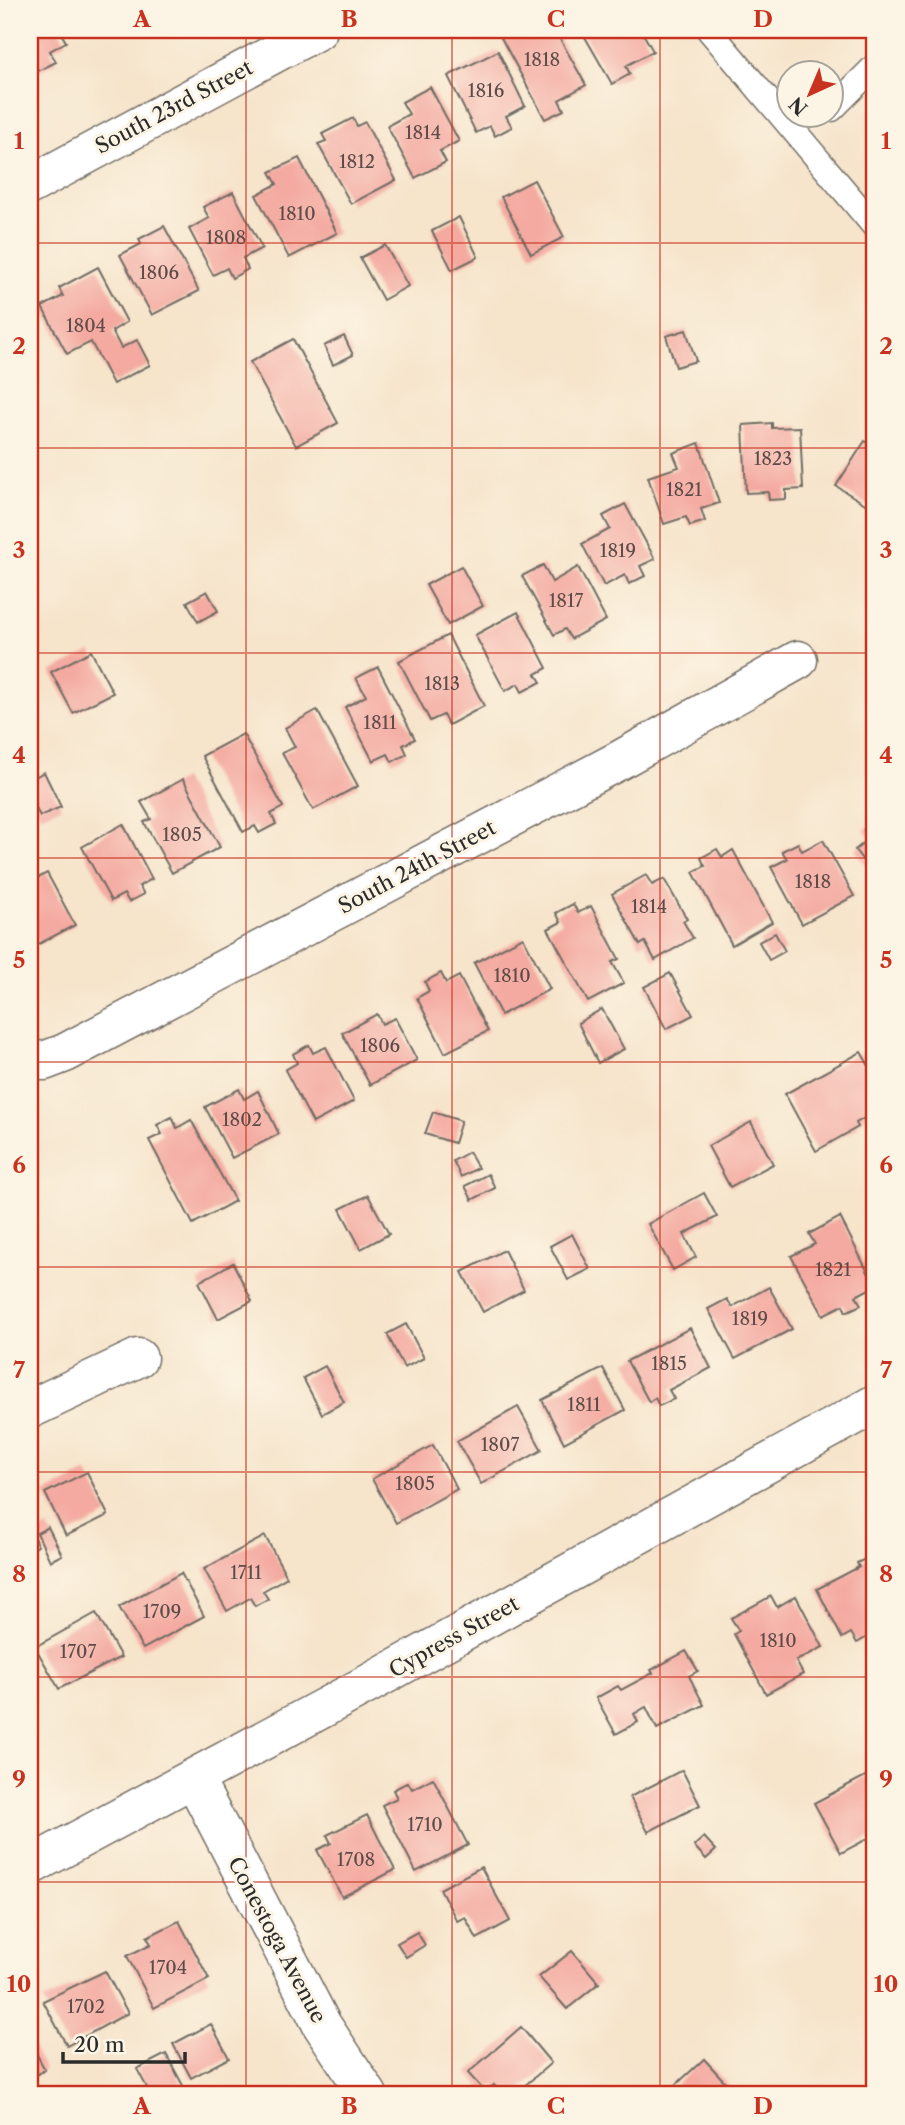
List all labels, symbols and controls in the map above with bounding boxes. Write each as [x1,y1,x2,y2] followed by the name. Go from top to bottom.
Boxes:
[132,5,152,33] text: A
[340,5,358,33] text: B
[547,5,565,33] text: C
[753,5,773,33] text: D
[524,49,560,71] house number: 1818
[91,54,257,159] street label: South 23rd Street
[776,60,846,130] north arrow
[468,80,504,102] house number: 1816
[785,92,812,120] text: N
[405,122,441,144] house number: 1814
[14,127,25,155] text: 1
[881,127,892,155] text: 1
[339,151,375,173] house number: 1812
[278,203,316,225] house number: 1810
[206,227,246,249] house number: 1808
[139,262,179,284] house number: 1806
[66,315,106,337] house number: 1804
[12,332,26,360] text: 2
[879,332,893,360] text: 2
[754,448,792,470] house number: 1823
[666,479,703,501] house number: 1821
[13,536,26,564] text: 3
[880,536,893,564] text: 3
[600,540,636,562] house number: 1819
[549,590,583,612] house number: 1817
[424,673,460,695] house number: 1813
[363,712,397,734] house number: 1811
[12,741,26,769] text: 4
[879,741,893,769] text: 4
[334,814,500,919] street label: South 24th Street
[162,824,202,846] house number: 1805
[795,871,831,893] house number: 1818
[631,896,667,918] house number: 1814
[13,946,25,974] text: 5
[880,946,892,974] text: 5
[493,965,531,987] house number: 1810
[360,1035,400,1057] house number: 1806
[222,1109,262,1131] house number: 1802
[12,1151,26,1179] text: 6
[879,1151,893,1179] text: 6
[815,1259,852,1281] house number: 1821
[732,1308,768,1330] house number: 1819
[651,1353,687,1375] house number: 1815
[13,1356,25,1384] text: 7
[880,1356,892,1384] text: 7
[567,1394,601,1416] house number: 1811
[481,1434,519,1456] house number: 1807
[395,1473,435,1495] house number: 1805
[12,1560,26,1588] text: 8
[879,1560,893,1588] text: 8
[230,1562,262,1584] house number: 1711
[384,1590,524,1683] street label: Cypress Street
[143,1601,181,1623] house number: 1709
[759,1630,797,1652] house number: 1810
[60,1641,96,1663] house number: 1707
[12,1765,26,1793] text: 9
[879,1765,893,1793] text: 9
[407,1814,443,1836] house number: 1710
[337,1849,375,1871] house number: 1708
[223,1852,332,2027] street label: Conestoga Avenue
[149,1957,187,1979] house number: 1704
[7,1970,31,1998] text: 10
[874,1970,898,1998] text: 10
[67,1996,105,2018] house number: 1702
[63,2020,186,2064] scale bar
[74,2032,125,2057] text: 20 m
[132,2092,152,2120] text: A
[340,2092,358,2120] text: B
[547,2092,565,2120] text: C
[753,2092,773,2120] text: D

